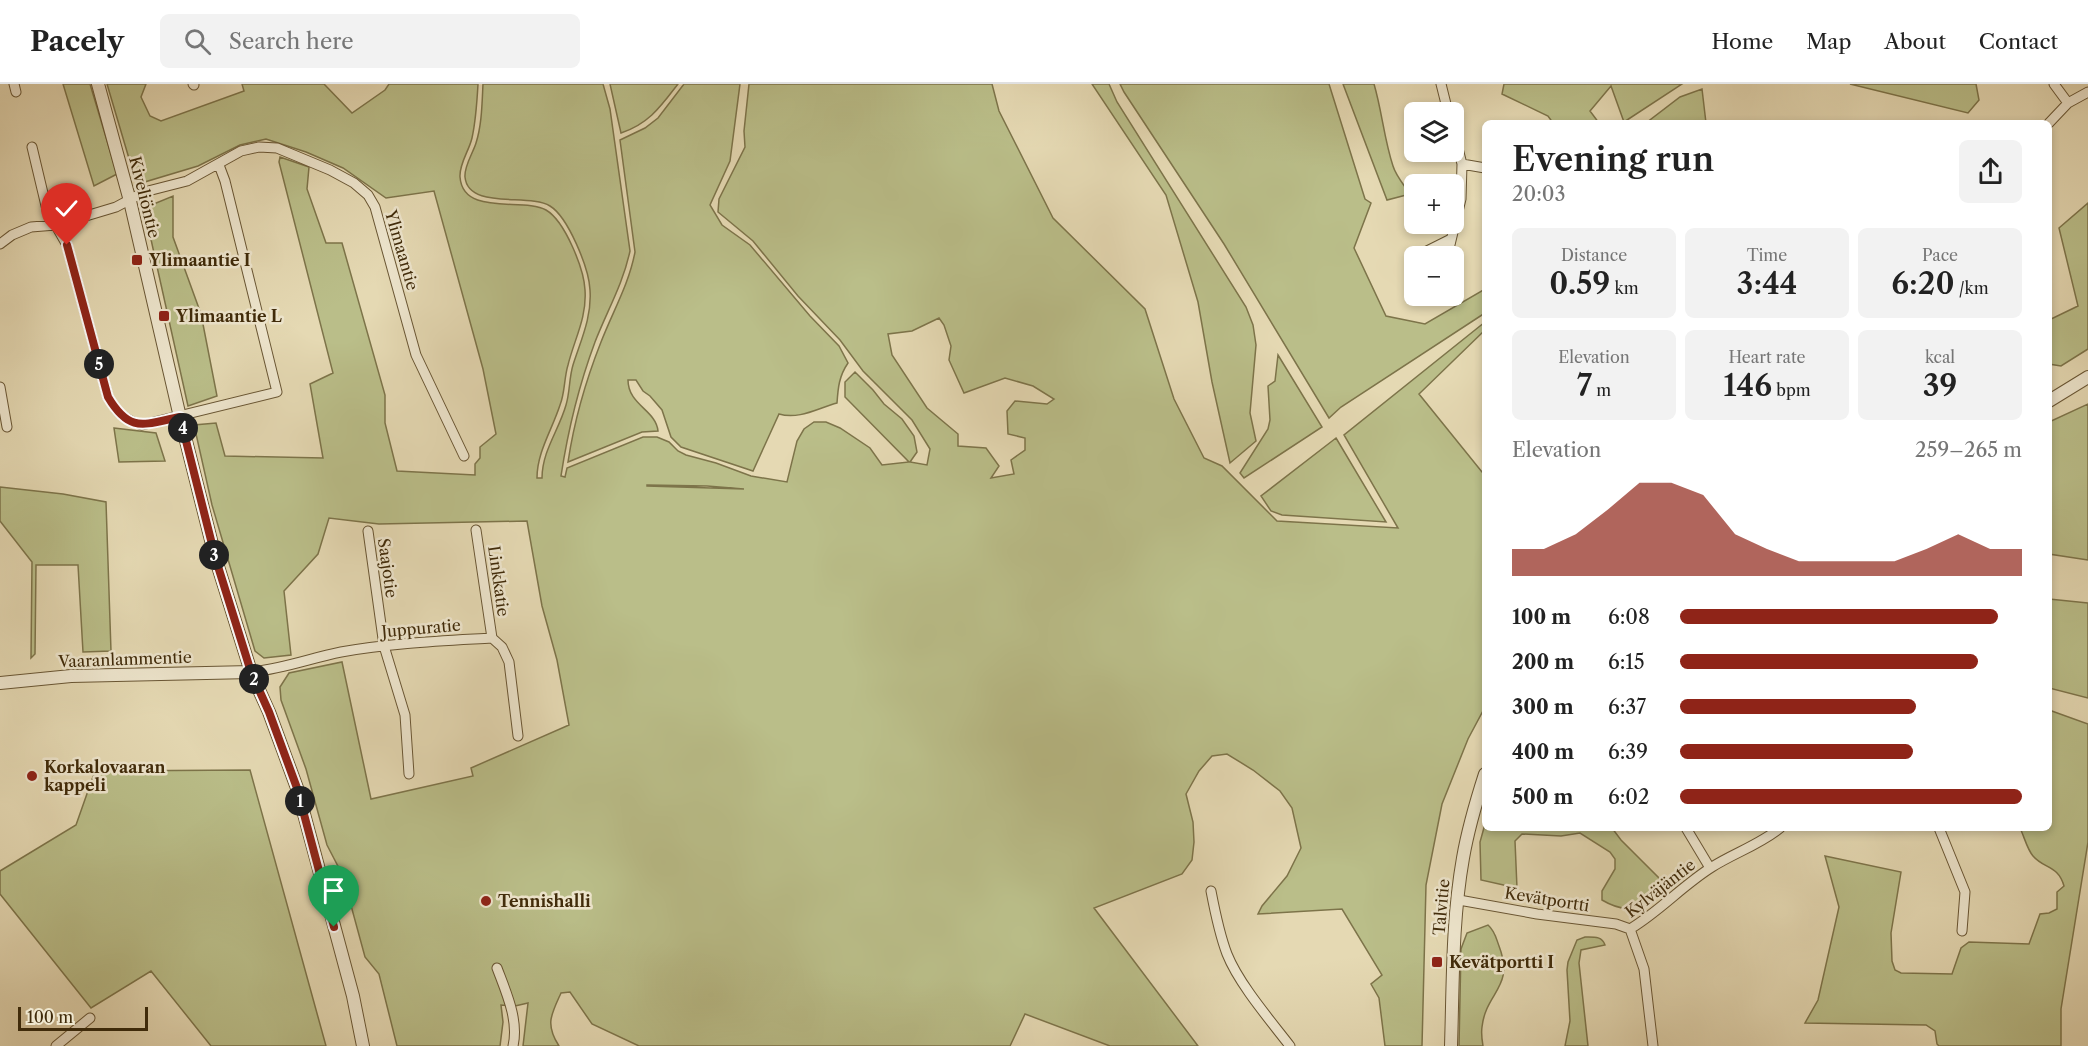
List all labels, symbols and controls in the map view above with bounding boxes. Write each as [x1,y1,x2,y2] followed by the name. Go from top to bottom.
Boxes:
[160,14,580,68] search box
[30,24,124,58] text: Pacely
[181,25,214,58] icon: search
[229,28,354,55] text: Search here
[1712,29,1773,54] text: Home
[1806,29,1851,54] text: Map
[1884,29,1946,54] text: About
[1979,29,2058,54] text: Contact
[1404,102,1464,306] map controls
[1404,102,1464,162] button: layers
[1512,139,1714,180] text: Evening run
[1959,140,2022,203] button: share
[125,154,165,240] street label: Kiveliöntie
[1404,174,1464,234] button: +
[1512,182,1565,206] text: 20:03
[41,183,92,245] pin
[50,192,83,225] icon: check
[381,207,423,292] street label: Ylimaantie
[1561,245,1627,265] text: Distance
[1747,245,1787,265] text: Time
[1922,245,1958,265] text: Pace
[1404,246,1464,306] button: −
[148,250,251,270] place label: Ylimaantie I
[130,253,144,267] marker: Ylimaantie I
[1549,265,1610,302] text: 0.59
[1737,265,1797,302] text: 3:44
[1891,265,1955,302] text: 6:20
[1610,278,1639,298] text: km
[1955,278,1989,298] text: /km
[175,306,282,326] place label: Ylimaantie L
[157,309,171,323] marker: Ylimaantie L
[1558,347,1630,367] text: Elevation
[1728,347,1806,367] text: Heart rate
[1925,347,1955,367] text: kcal
[84,349,114,379] pin: 5
[95,354,103,374] text: 5
[1577,367,1592,404] text: 7
[1723,367,1772,404] text: 146
[1923,367,1957,404] text: 39
[1592,380,1611,400] text: m
[1772,380,1811,400] text: bpm
[168,413,198,443] pin: 4
[178,418,188,438] text: 4
[1512,438,1601,462] text: Elevation
[1915,438,2022,462] text: 259–265 m
[374,537,402,599] street label: Saajotie
[199,540,229,570] pin: 3
[484,544,514,618] street label: Linkkatie
[209,545,219,565] text: 3
[1512,605,1571,629] text: 100 m
[1608,605,1650,629] text: 6:08
[378,615,462,642] street label: Juppuratie
[57,647,192,671] street label: Vaaranlammentie
[1512,650,1574,674] text: 200 m
[1608,650,1645,674] text: 6:15
[239,664,269,694] pin: 2
[249,669,259,689] text: 2
[1512,695,1574,719] text: 300 m
[1608,695,1646,719] text: 6:37
[1512,740,1574,764] text: 400 m
[1608,740,1648,764] text: 6:39
[44,757,165,795] place label: Korkalovaaran kappeli
[25,769,39,783] marker: Korkalovaaran kappeli
[1512,785,1573,809] text: 500 m
[1608,785,1650,809] text: 6:02
[285,786,315,816] pin: 1
[296,791,304,811] text: 1
[1621,854,1699,922] street label: Kylväjäntie
[308,865,359,927] pin
[317,874,350,907] icon: arrive
[1429,878,1453,936] street label: Talvitie
[1503,882,1591,916] street label: Kevätportti
[498,891,591,911] place label: Tennishalli
[479,894,493,908] marker: Tennishalli
[1449,952,1554,972] place label: Kevätportti I
[1430,955,1444,969] marker: Kevätportti I
[18,1004,148,1032] scale bar
[27,1007,73,1027] text: 100 m

